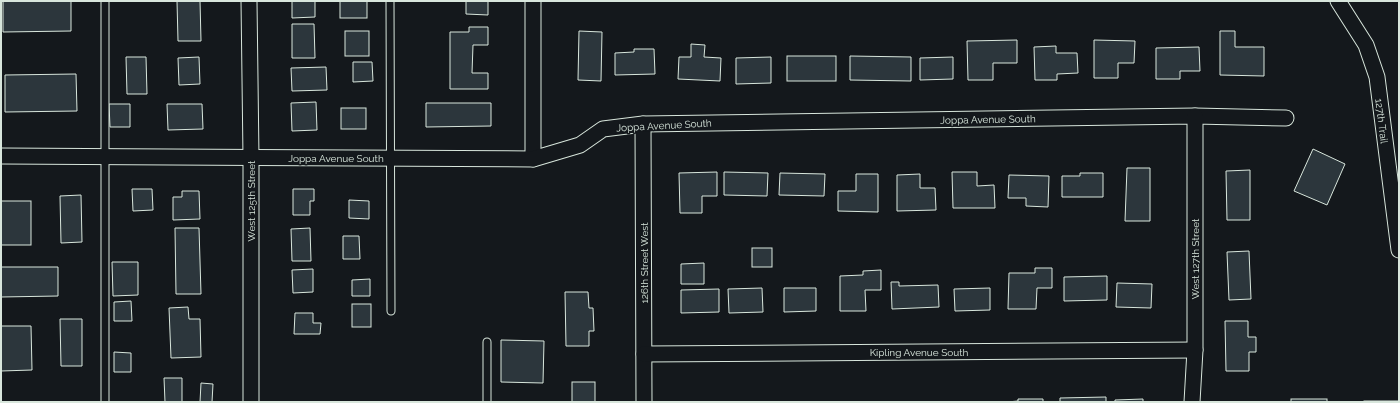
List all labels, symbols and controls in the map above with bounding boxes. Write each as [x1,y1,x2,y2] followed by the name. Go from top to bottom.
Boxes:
[1373,98,1390,144] street label: 127th Trail
[940,113,1036,126] street label: Joppa Avenue South
[616,117,712,133] street label: Joppa Avenue South
[288,153,384,164] street label: Joppa Avenue South
[246,160,257,241] street label: West 125th Street
[1190,218,1201,299] street label: West 127th Street
[639,222,650,304] street label: 126th Street West
[870,347,969,358] street label: Kipling Avenue South

